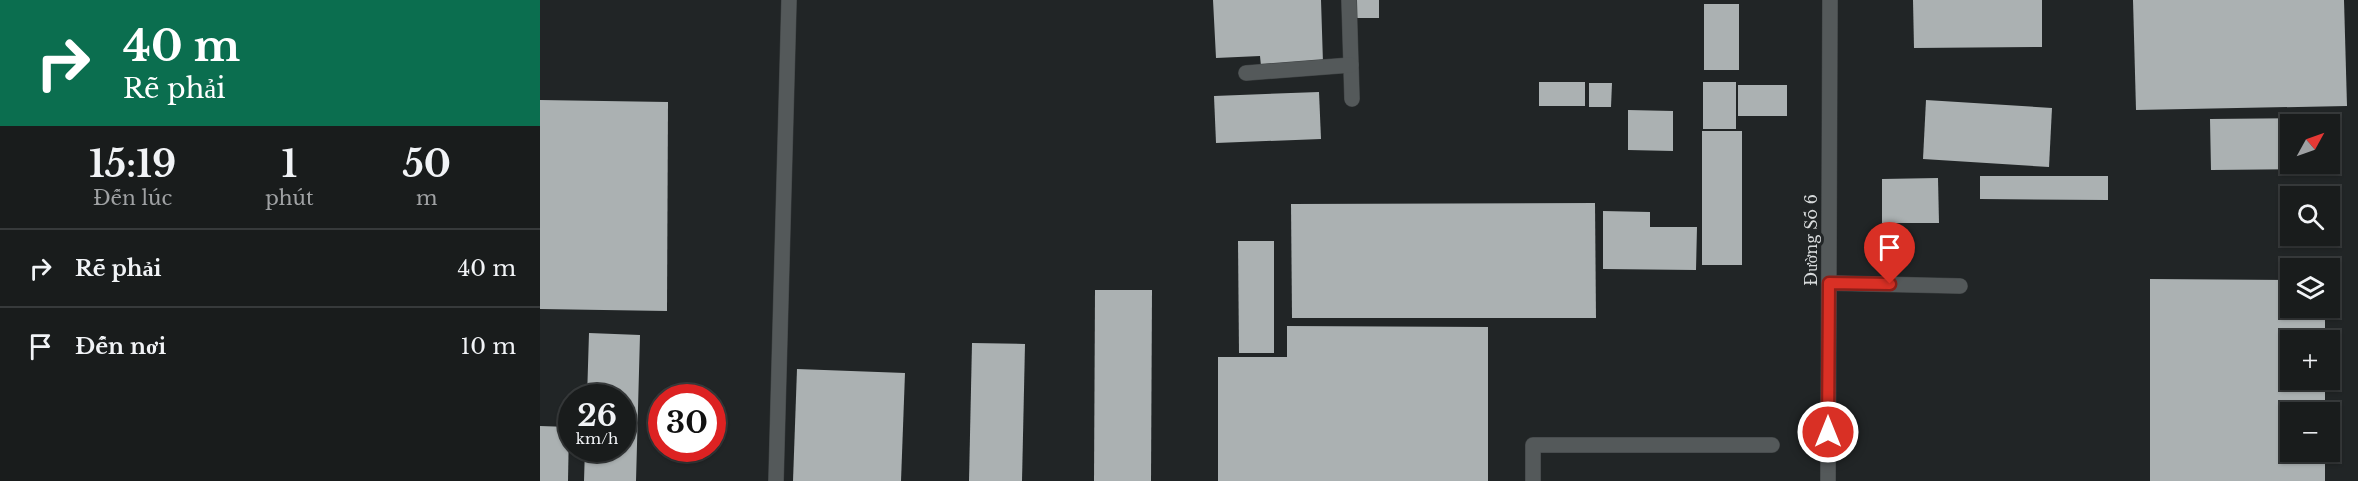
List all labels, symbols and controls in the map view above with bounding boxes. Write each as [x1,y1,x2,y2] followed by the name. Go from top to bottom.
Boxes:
[123,20,240,72] text: 40 m
[24,24,102,102] icon: right
[123,72,225,105] text: Rẽ phải
[2280,114,2340,174] north arrow
[2280,114,2340,462] map controls
[89,142,176,187] text: 15:19
[281,142,297,187] text: 1
[402,142,451,187] text: 50
[93,186,172,210] text: Đến lúc
[265,186,314,210] text: phút
[416,186,437,210] text: m
[2280,186,2340,246] button: search
[1801,194,1821,286] street label: Đường Số 6
[1864,222,1915,284] pin
[1873,231,1906,264] icon: arrive
[24,252,57,285] icon: right
[75,255,162,282] text: Rẽ phải
[458,255,516,282] text: 40 m
[2280,258,2340,318] button: layers
[24,330,57,363] icon: arrive
[2280,330,2340,390] button: +
[75,333,166,360] text: Đến nơi
[461,333,516,360] text: 10 m
[648,384,726,462] speed limit sign: 30
[577,397,617,434] text: 26
[1796,400,1860,464] position arrow
[2280,402,2340,462] button: −
[576,429,618,448] text: km/h

